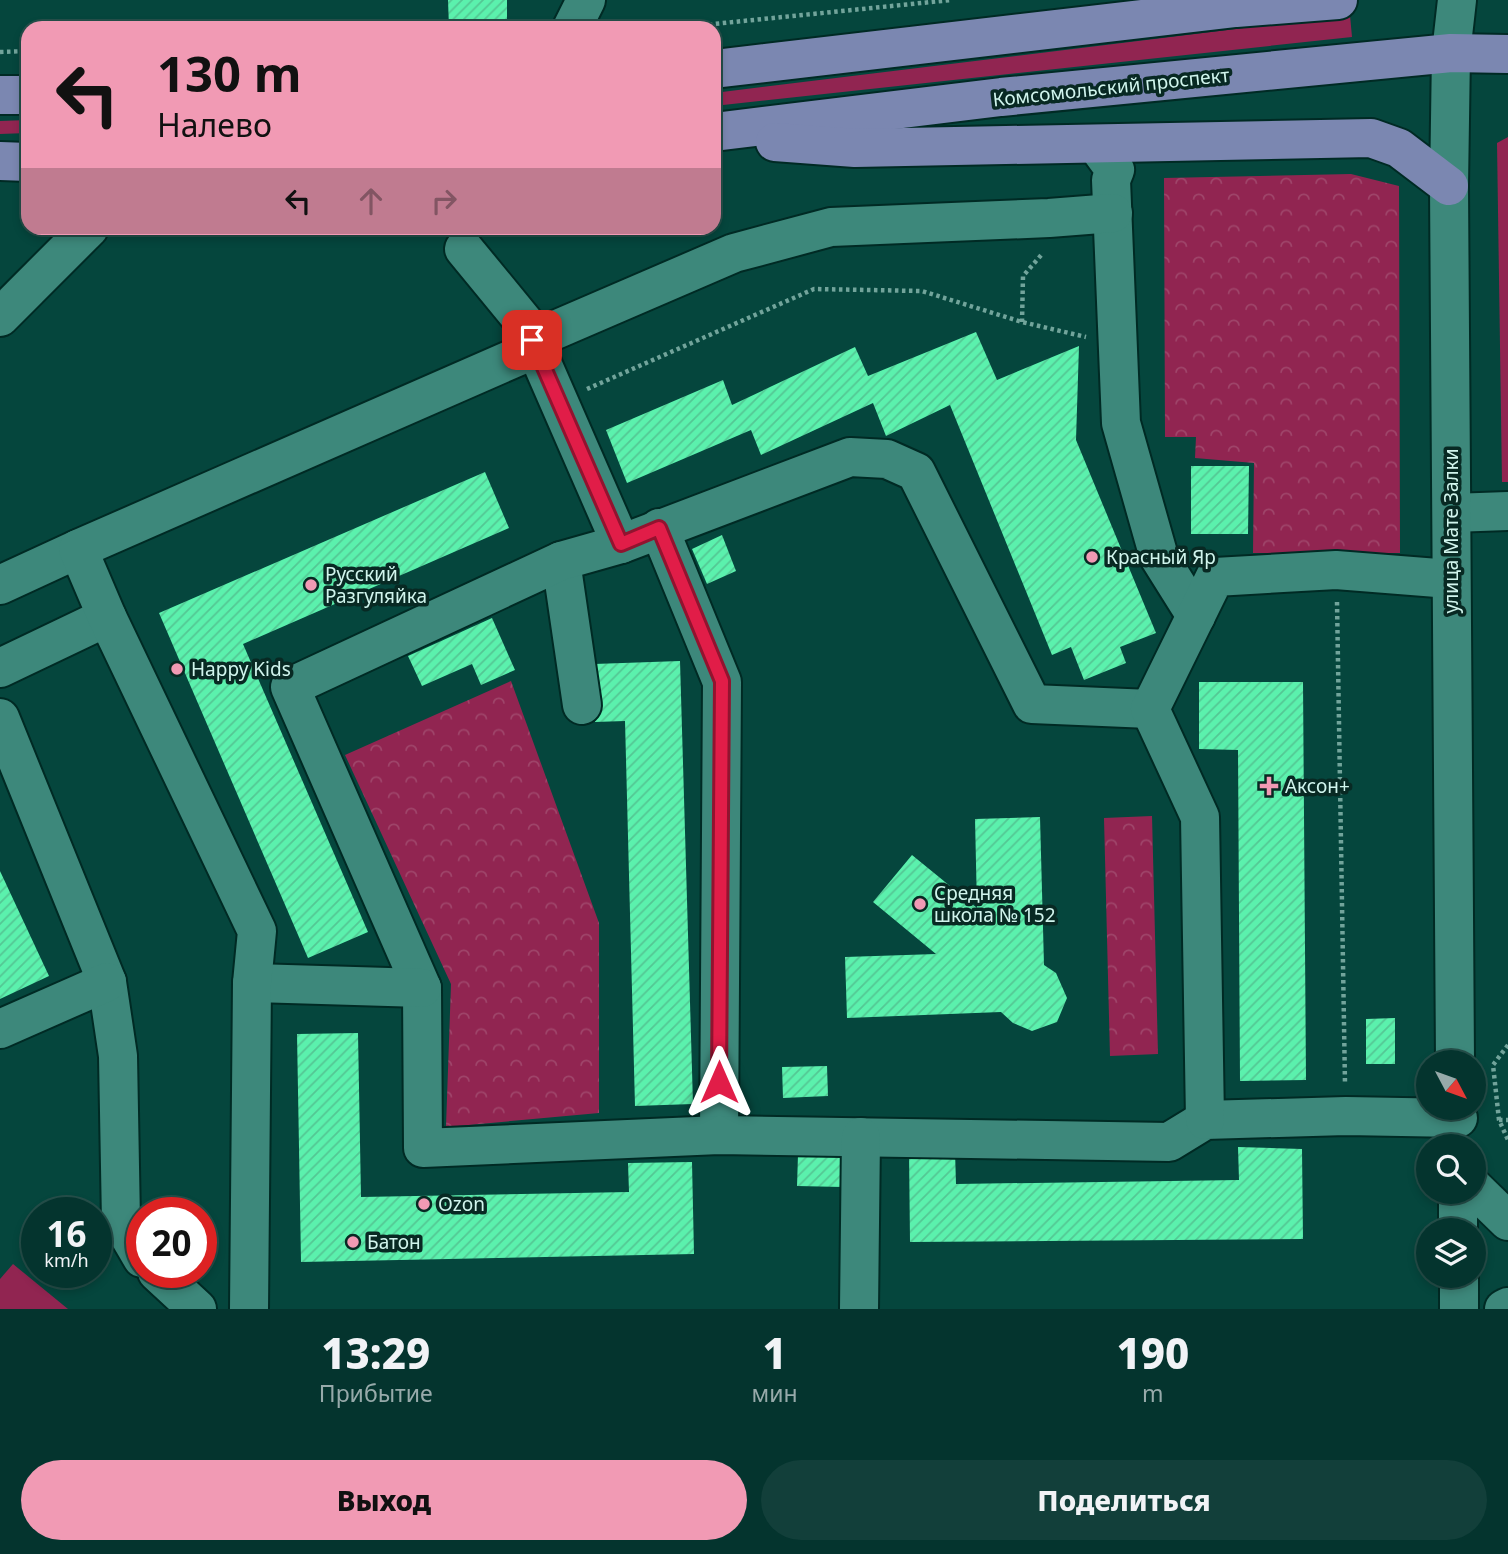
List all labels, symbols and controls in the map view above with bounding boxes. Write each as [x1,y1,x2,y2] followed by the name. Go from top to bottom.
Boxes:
[157,40,302,106] text: 130 m
[42,49,133,140] icon: left
[991,62,1231,112] street label: Комсомольский проспект
[157,103,272,146] text: Налево
[279,182,317,220] icon: left
[352,182,390,220] icon: ahead
[425,182,463,220] icon: right
[502,310,562,370] pin
[513,321,551,359] icon: arrive
[1438,448,1464,614] street label: улица Мате Залки
[1106,544,1216,570] place label: Красный Яр
[1084,549,1100,565] marker: Красный Яр
[325,561,427,609] place label: Русский Разгуляйка
[303,577,319,593] marker: Русский Разгуляйка
[191,656,291,682] place label: Happy Kids
[169,661,185,677] marker: Happy Kids
[1285,773,1350,799] place label: Аксон+
[1259,776,1279,796] marker: Аксон+
[934,880,1056,928] place label: Средняя школа № 152
[912,896,928,912] marker: Средняя школа № 152
[682,1045,756,1119] position arrow
[1416,1050,1486,1120] north arrow
[1416,1050,1486,1288] map controls
[1416,1134,1486,1204] button: search
[438,1191,485,1217] place label: Ozon
[416,1196,432,1212] marker: Ozon
[126,1197,217,1288] speed limit sign: 20
[46,1210,87,1257] text: 16
[1416,1218,1486,1288] button: layers
[367,1229,421,1255] place label: Батон
[345,1234,361,1250] marker: Батон
[44,1248,89,1272] text: km/h
[321,1324,430,1381] text: 13:29
[762,1324,787,1381] text: 1
[1116,1324,1189,1381] text: 190
[319,1377,433,1409] text: Прибытие
[752,1377,798,1409] text: мин
[1142,1377,1164,1409] text: m
[21,1460,747,1540] button: Выход
[761,1460,1487,1540] button: Поделиться

